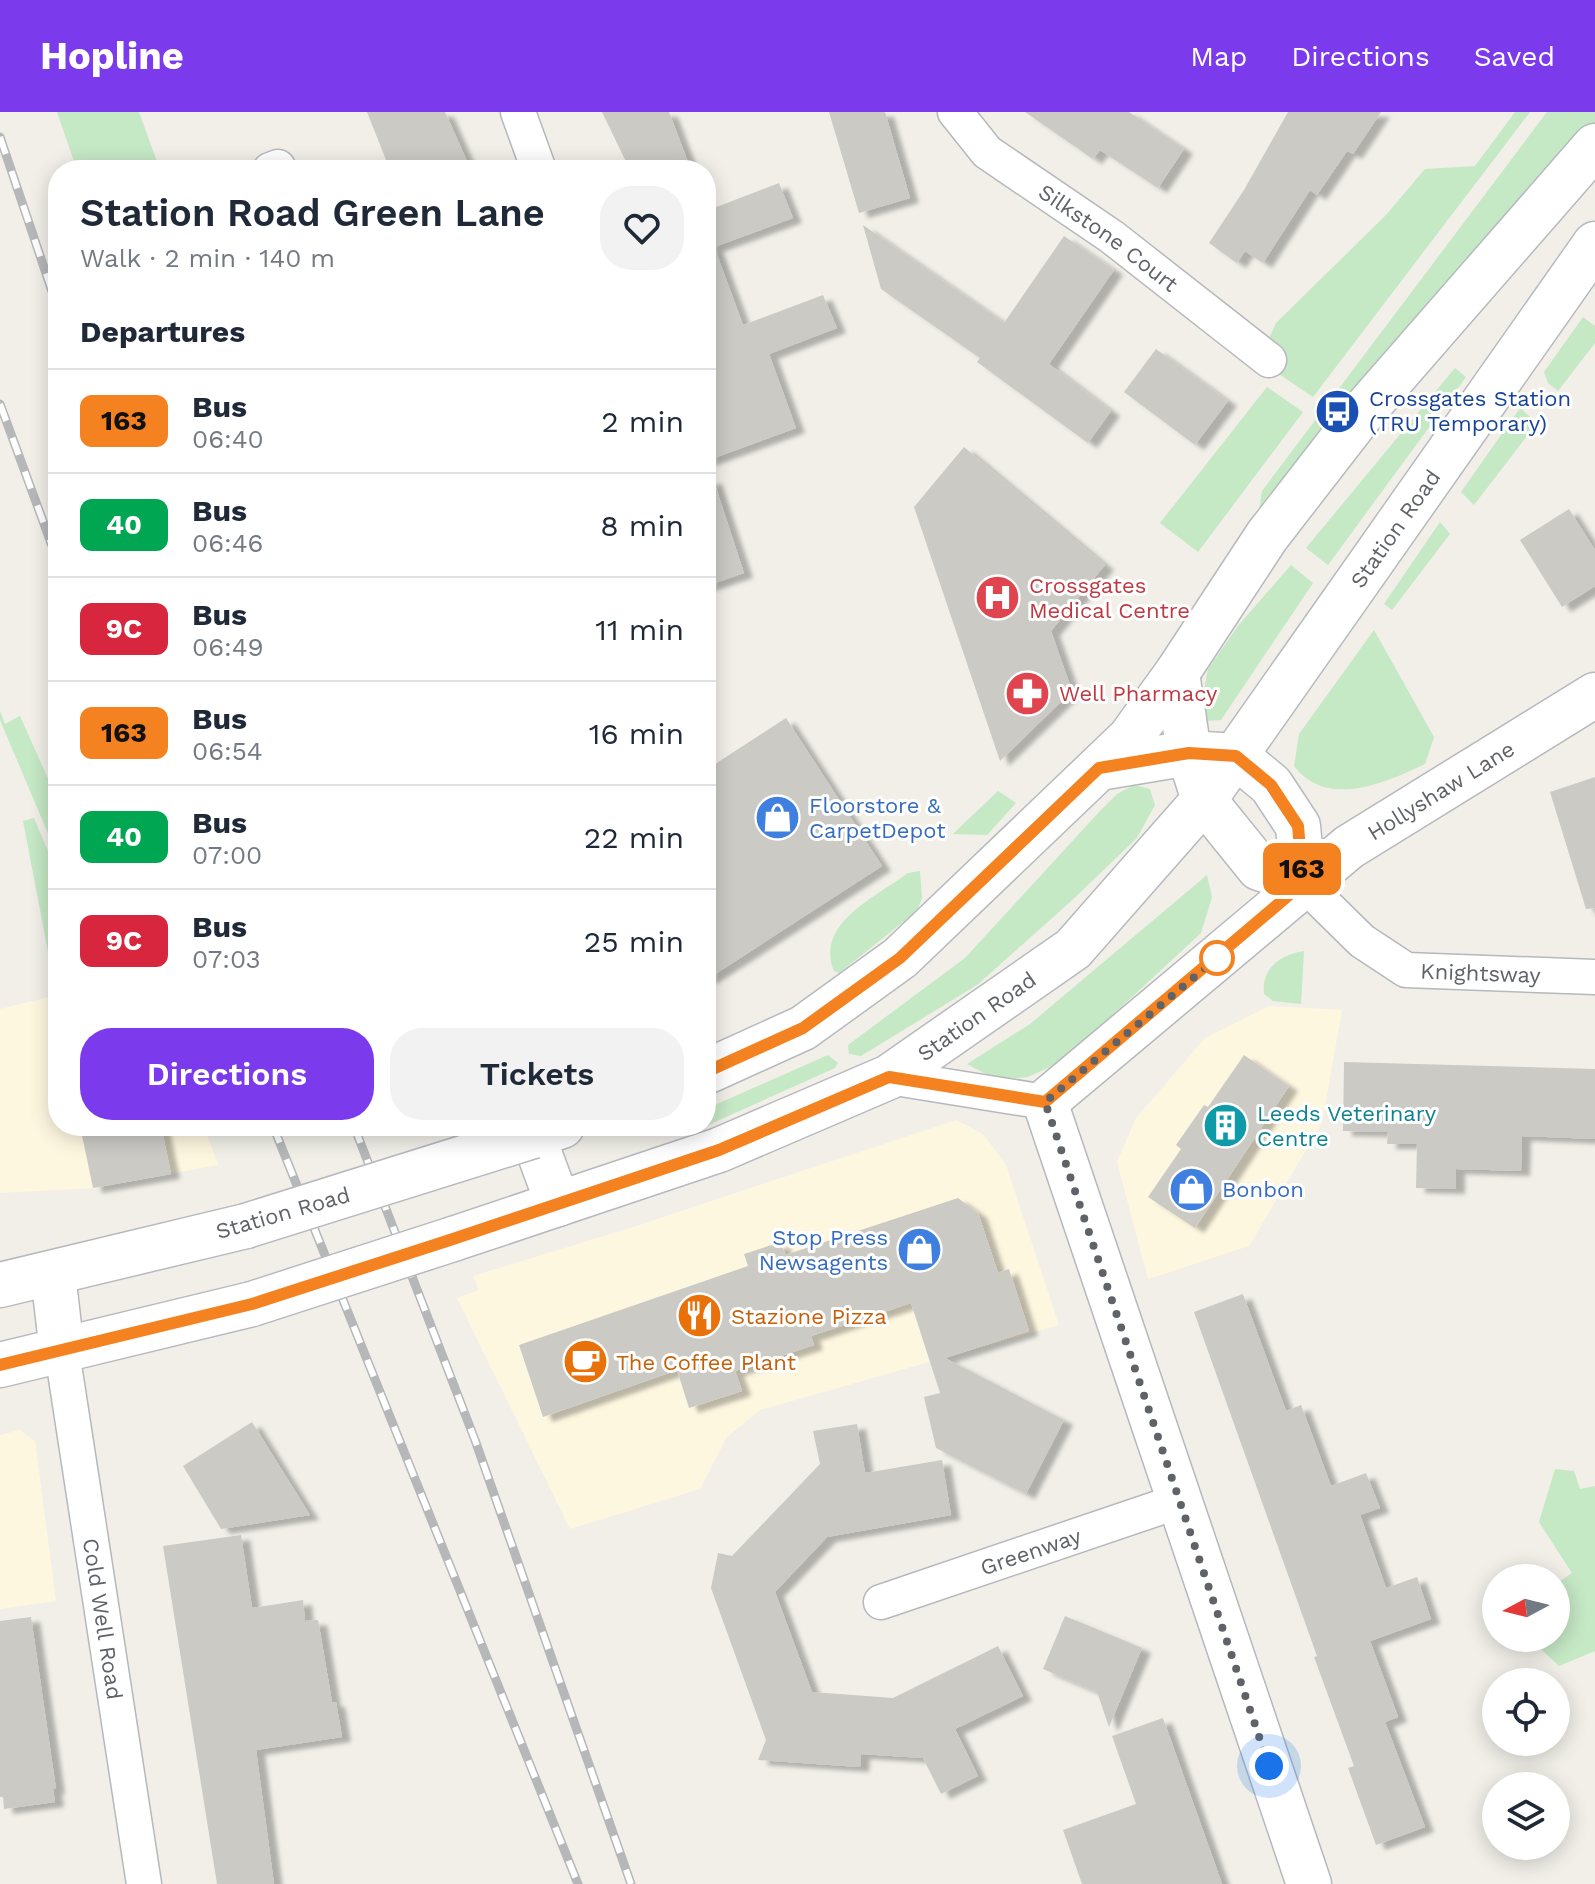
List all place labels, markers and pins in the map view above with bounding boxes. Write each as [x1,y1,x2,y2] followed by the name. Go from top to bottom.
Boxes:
[1369,386,1571,436] place label: Crossgates Station (TRU Temporary)
[1314,387,1362,435] bus stop icon: Crossgates Station (TRU Temporary)
[1029,573,1190,623] place label: Crossgates Medical Centre
[974,574,1022,622] hospital icon: Crossgates Medical Centre
[1004,669,1052,717] pharmacy icon: Well Pharmacy
[1059,681,1218,706] place label: Well Pharmacy
[809,793,945,843] place label: Floorstore & CarpetDepot
[754,794,802,842] shop icon: Floorstore & CarpetDepot
[1200,941,1234,975] unlabelled marker
[1257,1101,1437,1151] place label: Leeds Veterinary Centre
[1202,1102,1250,1150] building icon: Leeds Veterinary Centre
[1167,1165,1215,1213] shop icon: Bonbon
[1222,1177,1304,1202] place label: Bonbon
[759,1225,888,1275] place label: Stop Press Newsagents
[895,1226,943,1274] shop icon: Stop Press Newsagents
[676,1292,724,1340] restaurant icon: Stazione Pizza
[731,1304,887,1329] place label: Stazione Pizza
[561,1338,609,1386] cafe icon: The Coffee Plant
[616,1350,796,1375] place label: The Coffee Plant

